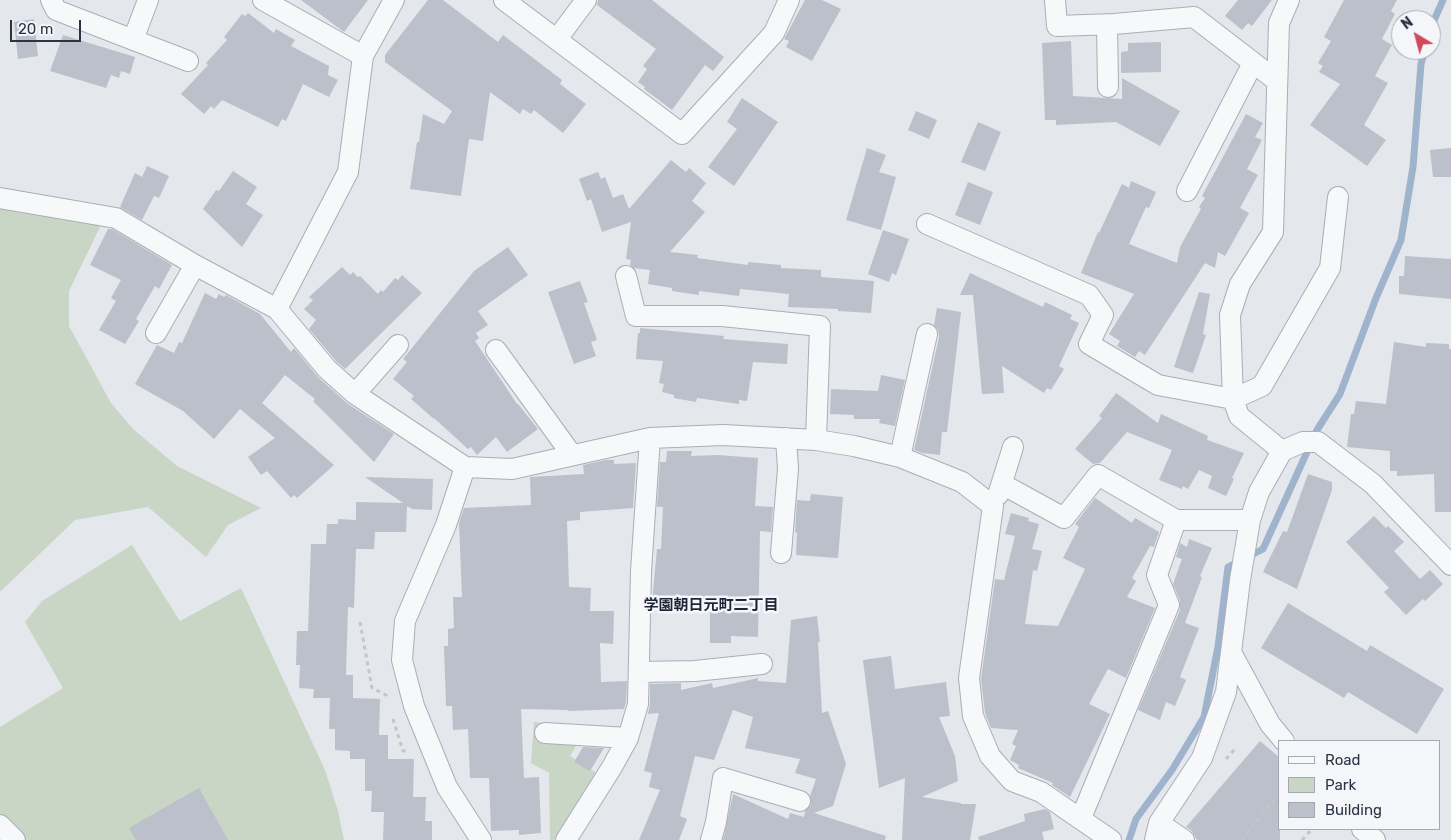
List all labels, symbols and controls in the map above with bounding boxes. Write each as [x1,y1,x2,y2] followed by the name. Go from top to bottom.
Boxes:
[12,10,84,42] scale bar
[1391,10,1441,60] north arrow
[1398,14,1416,33] text: N
[18,20,53,38] text: 20 m
[644,597,778,615] district label: 学園朝日元町二丁目
[1278,740,1441,830] legend
[1325,751,1361,769] text: Road
[1325,776,1356,794] text: Park
[1325,801,1382,819] text: Building

